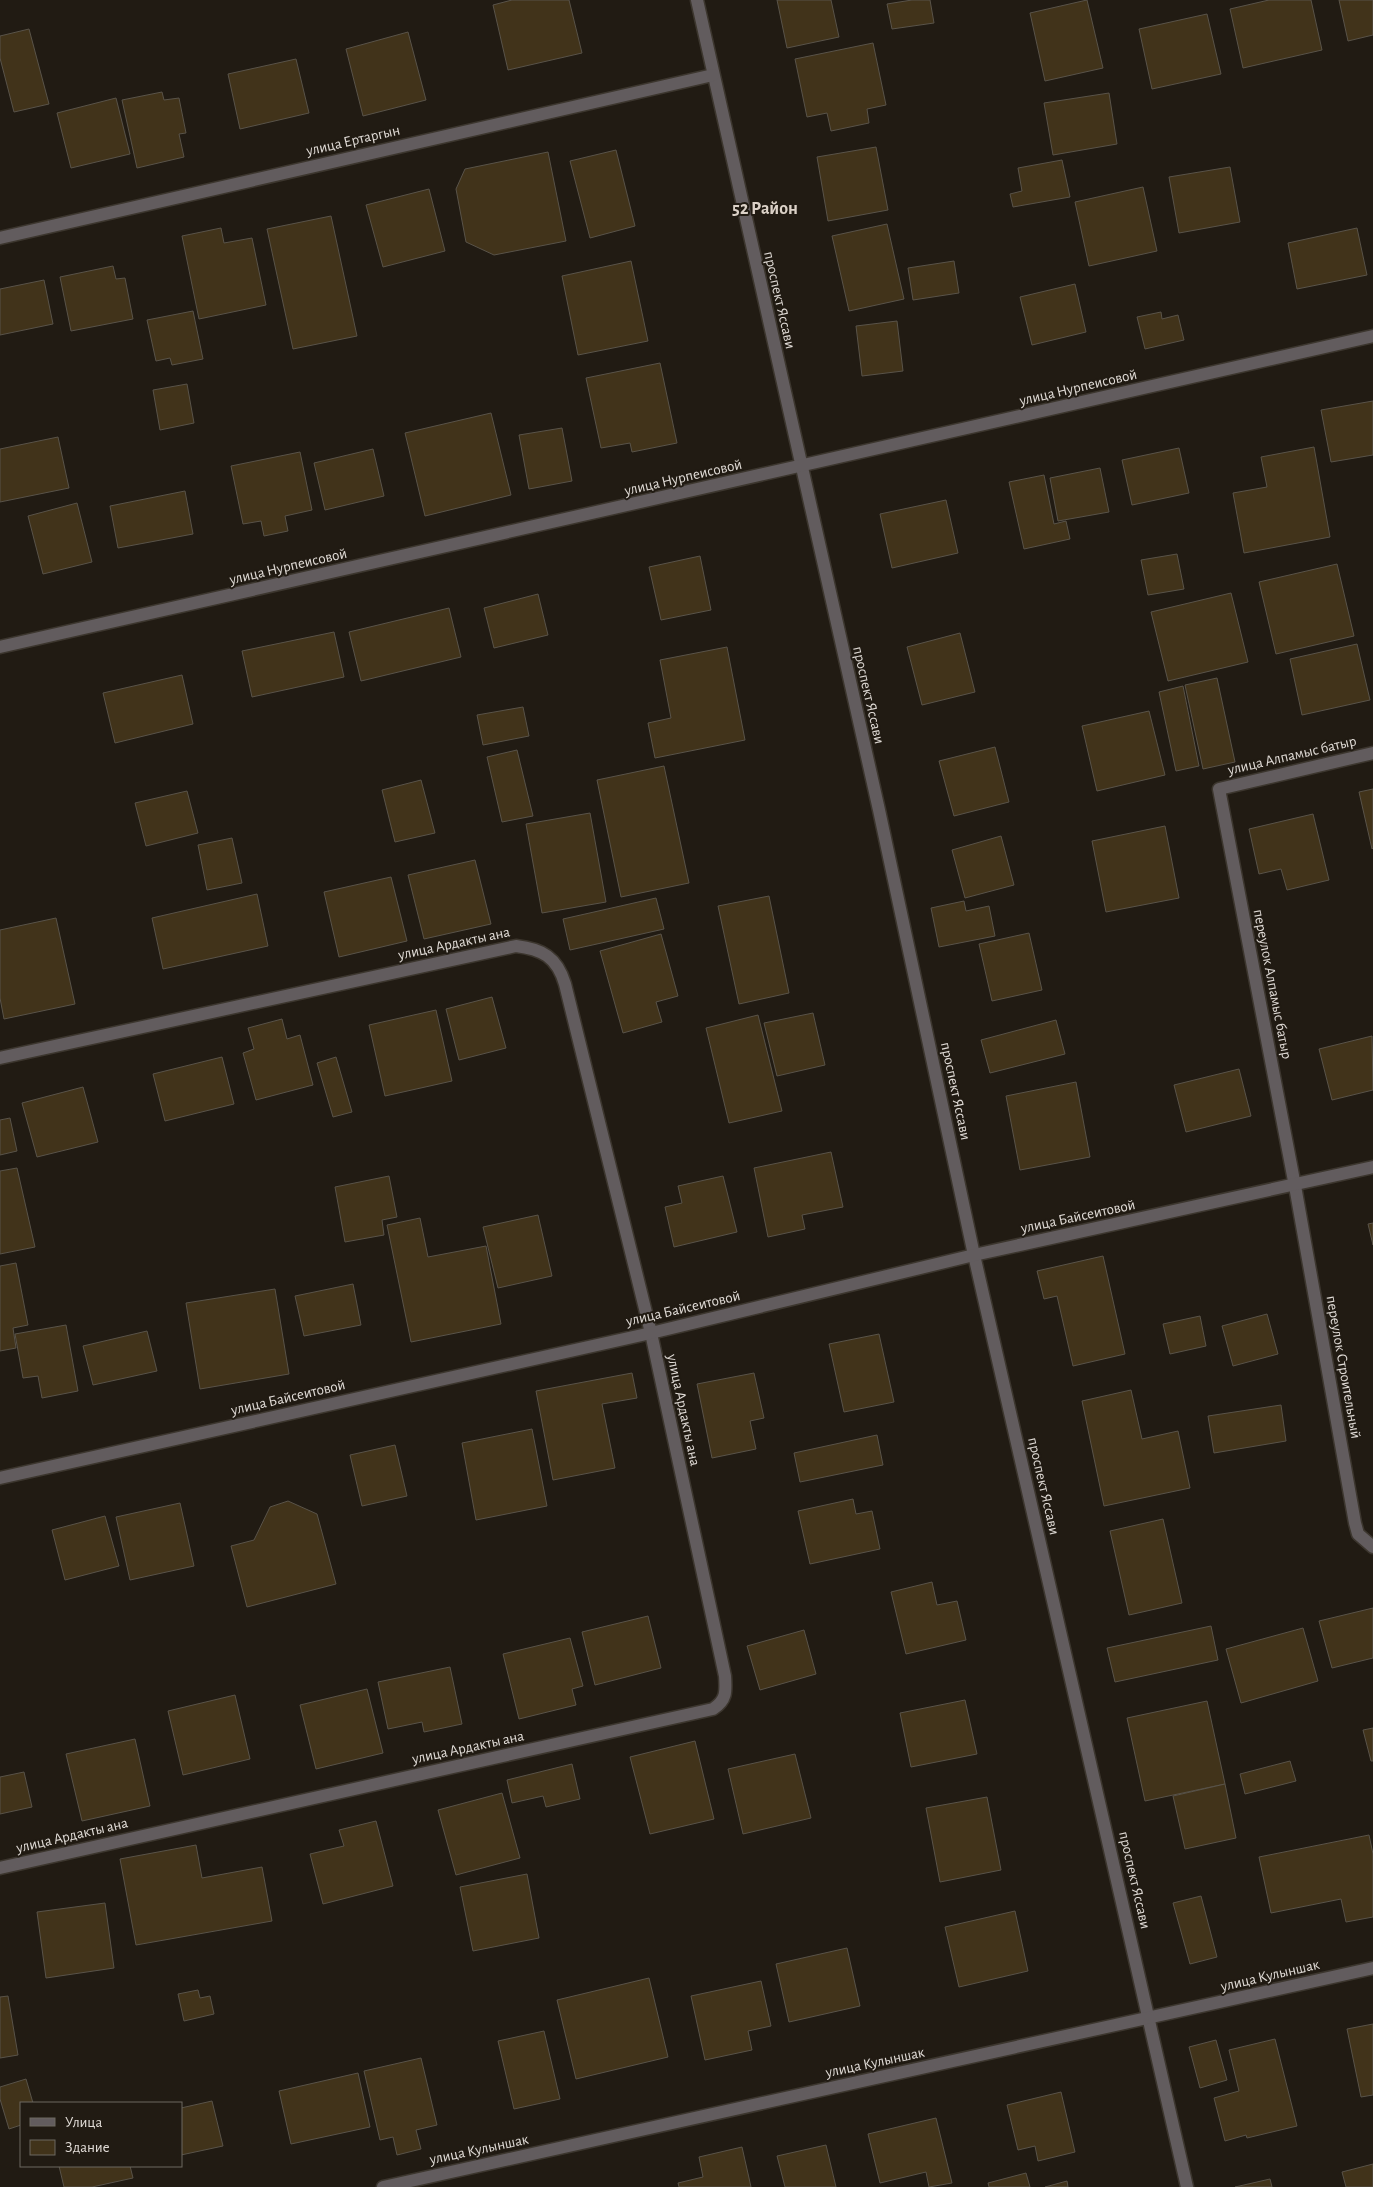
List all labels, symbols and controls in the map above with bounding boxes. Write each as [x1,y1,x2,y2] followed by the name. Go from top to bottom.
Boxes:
[304,122,401,159] street label: улица Ертаргын
[732,200,798,218] district label: 52 Район
[761,250,798,350] street label: проспект Яссави
[1017,367,1138,409] street label: улица Нурпеисовой
[622,457,743,499] street label: улица Нурпеисовой
[227,546,348,588] street label: улица Нурпеисовой
[850,645,887,745] street label: проспект Яссави
[1225,733,1358,778] street label: улица Алпамыс батыр
[1251,908,1294,1061] street label: переулок Алпамыс батыр
[396,924,512,963] street label: улица Ардакты ана
[938,1041,973,1141] street label: проспект Яссави
[1019,1197,1137,1236] street label: улица Байсеитовой
[624,1288,742,1329] street label: улица Байсеитовой
[1324,1294,1363,1440] street label: переулок Строительный
[664,1352,703,1468] street label: улица Ардакты ана
[229,1377,347,1418] street label: улица Байсеитовой
[1025,1436,1062,1536] street label: проспект Яссави
[410,1728,526,1767] street label: улица Ардакты ана
[14,1815,130,1856] street label: улица Ардакты ана
[1116,1830,1153,1930] street label: проспект Яссави
[1218,1957,1321,1994] street label: улица Кулыншак
[823,2045,926,2080] street label: улица Кулыншак
[20,2102,182,2167] legend
[65,2115,102,2130] text: Улица
[427,2132,530,2167] street label: улица Кулыншак
[65,2140,110,2155] text: Здание

